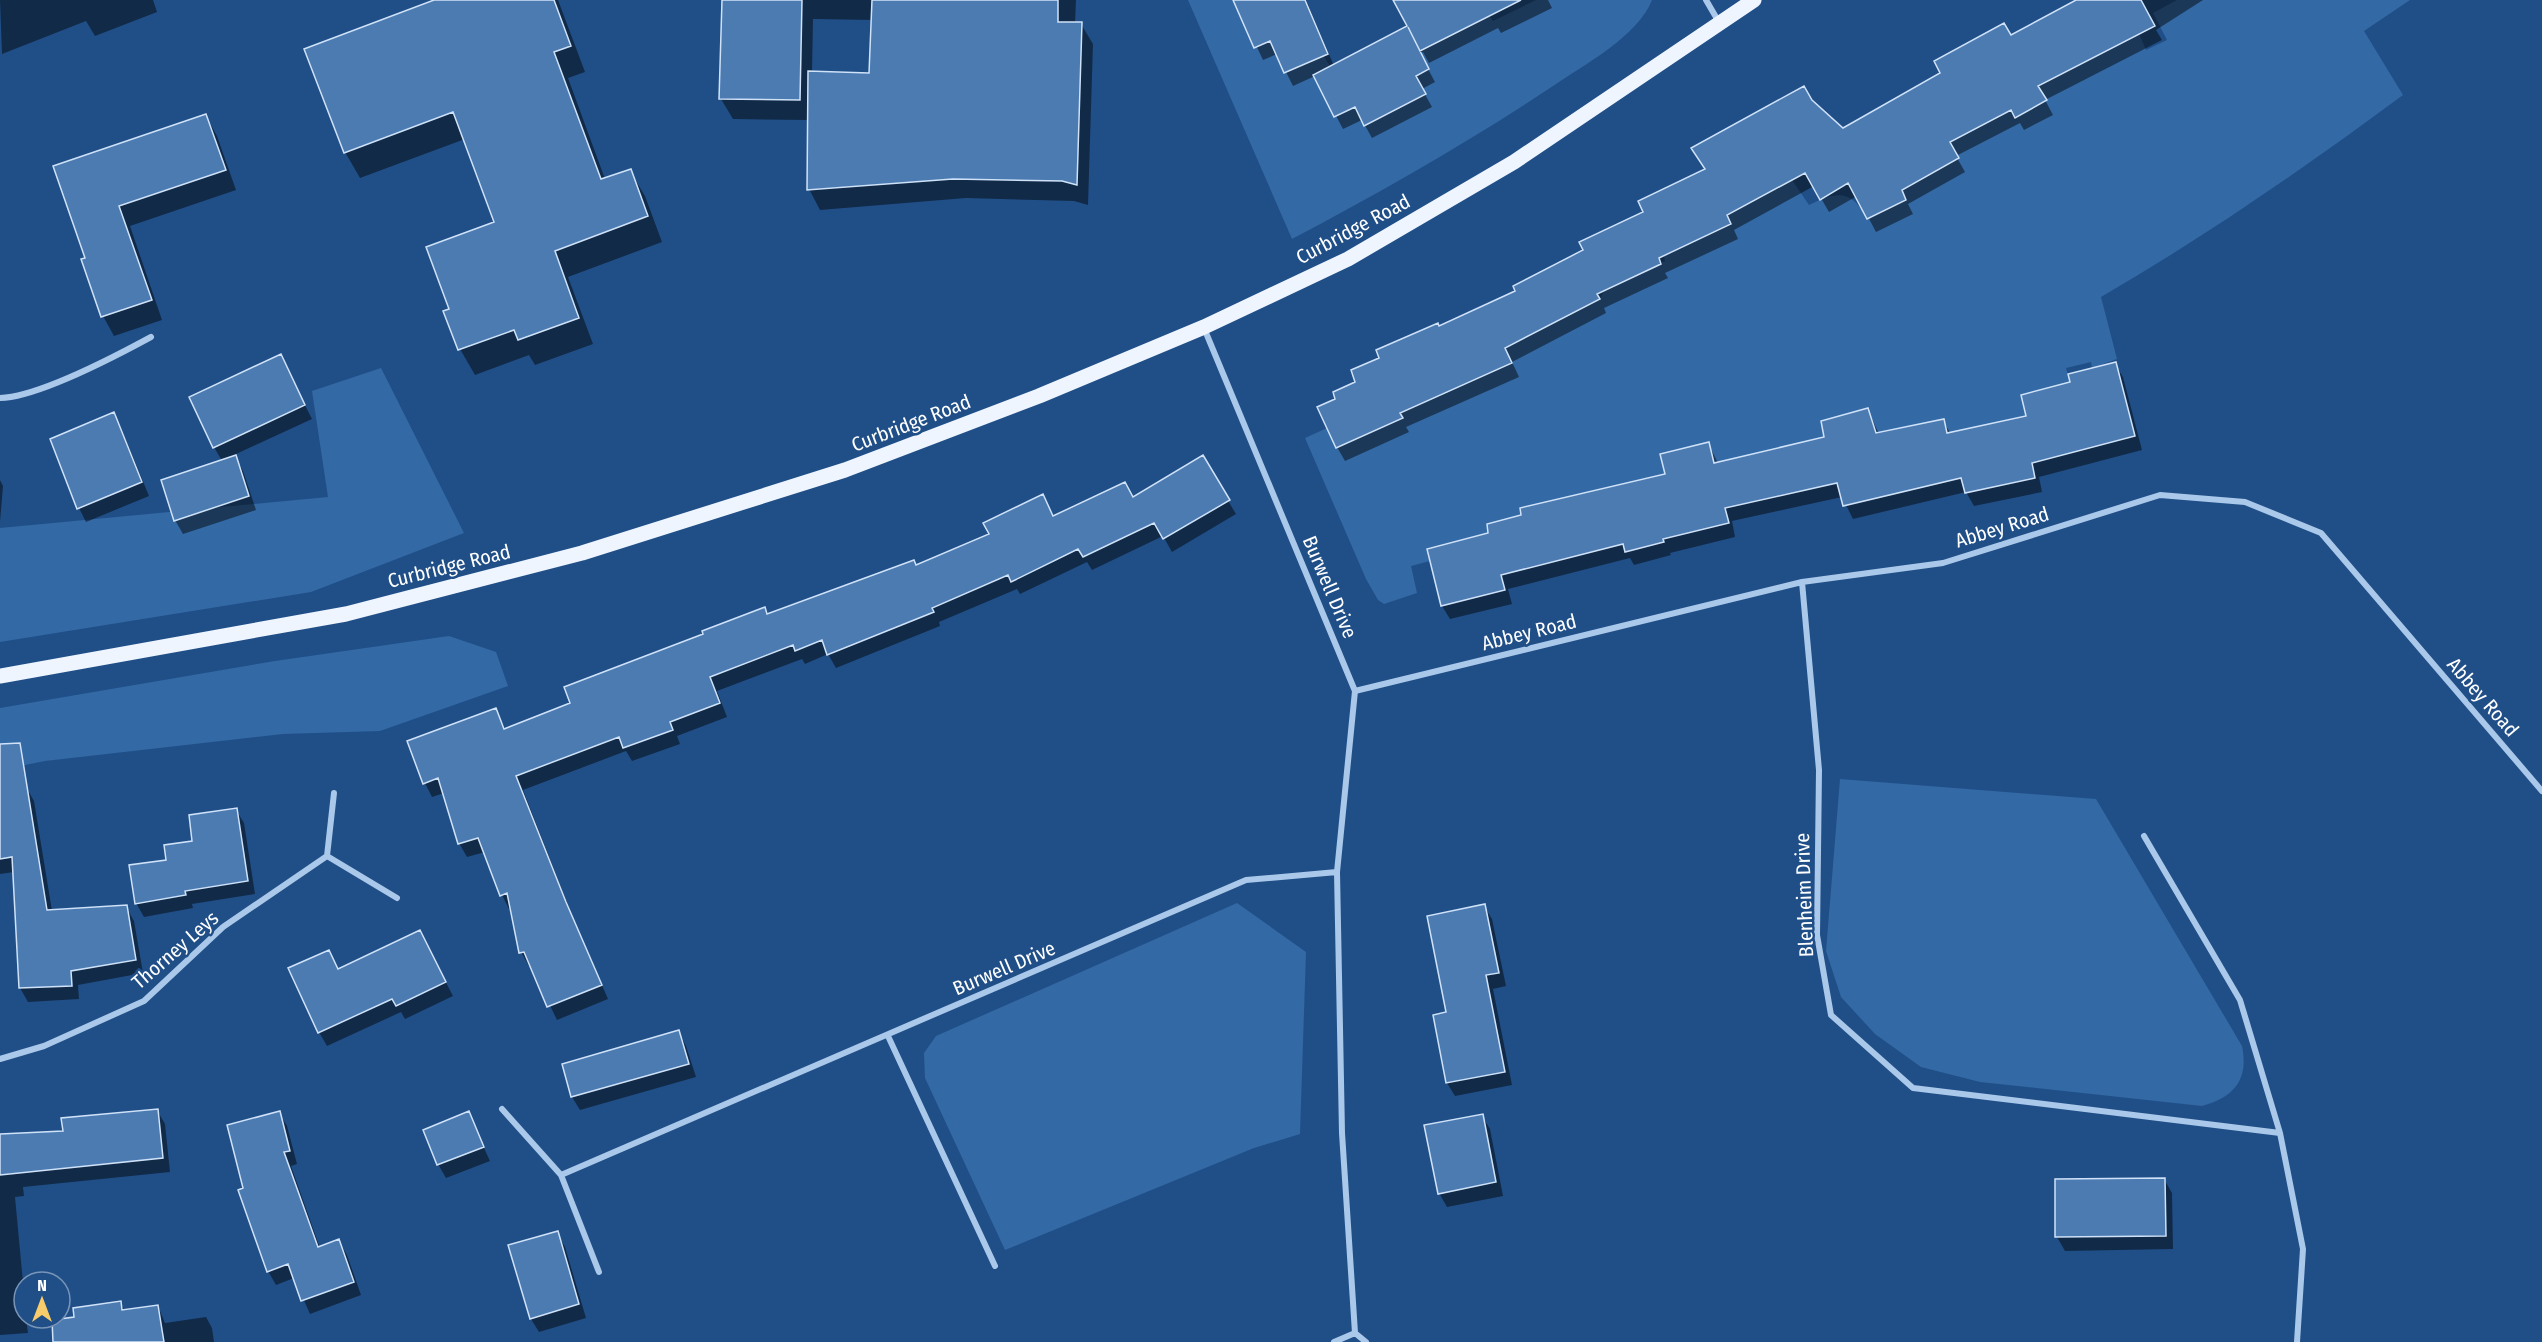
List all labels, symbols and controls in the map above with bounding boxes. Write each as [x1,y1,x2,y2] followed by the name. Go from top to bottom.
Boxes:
[1292,189,1414,269] street label: Curbridge Road
[848,389,974,457] street label: Curbridge Road
[1952,501,2052,553] street label: Abbey Road
[1298,532,1362,642] street label: Burwell Drive
[385,539,513,593] street label: Curbridge Road
[1479,609,1579,655] street label: Abbey Road
[2442,653,2524,741] street label: Abbey Road
[1790,832,1818,958] street label: Blenheim Drive
[127,906,223,994] street label: Thorney Leys
[949,936,1059,1000] street label: Burwell Drive
[12,1270,72,1330] north arrow
[37,1276,47,1295] text: N

